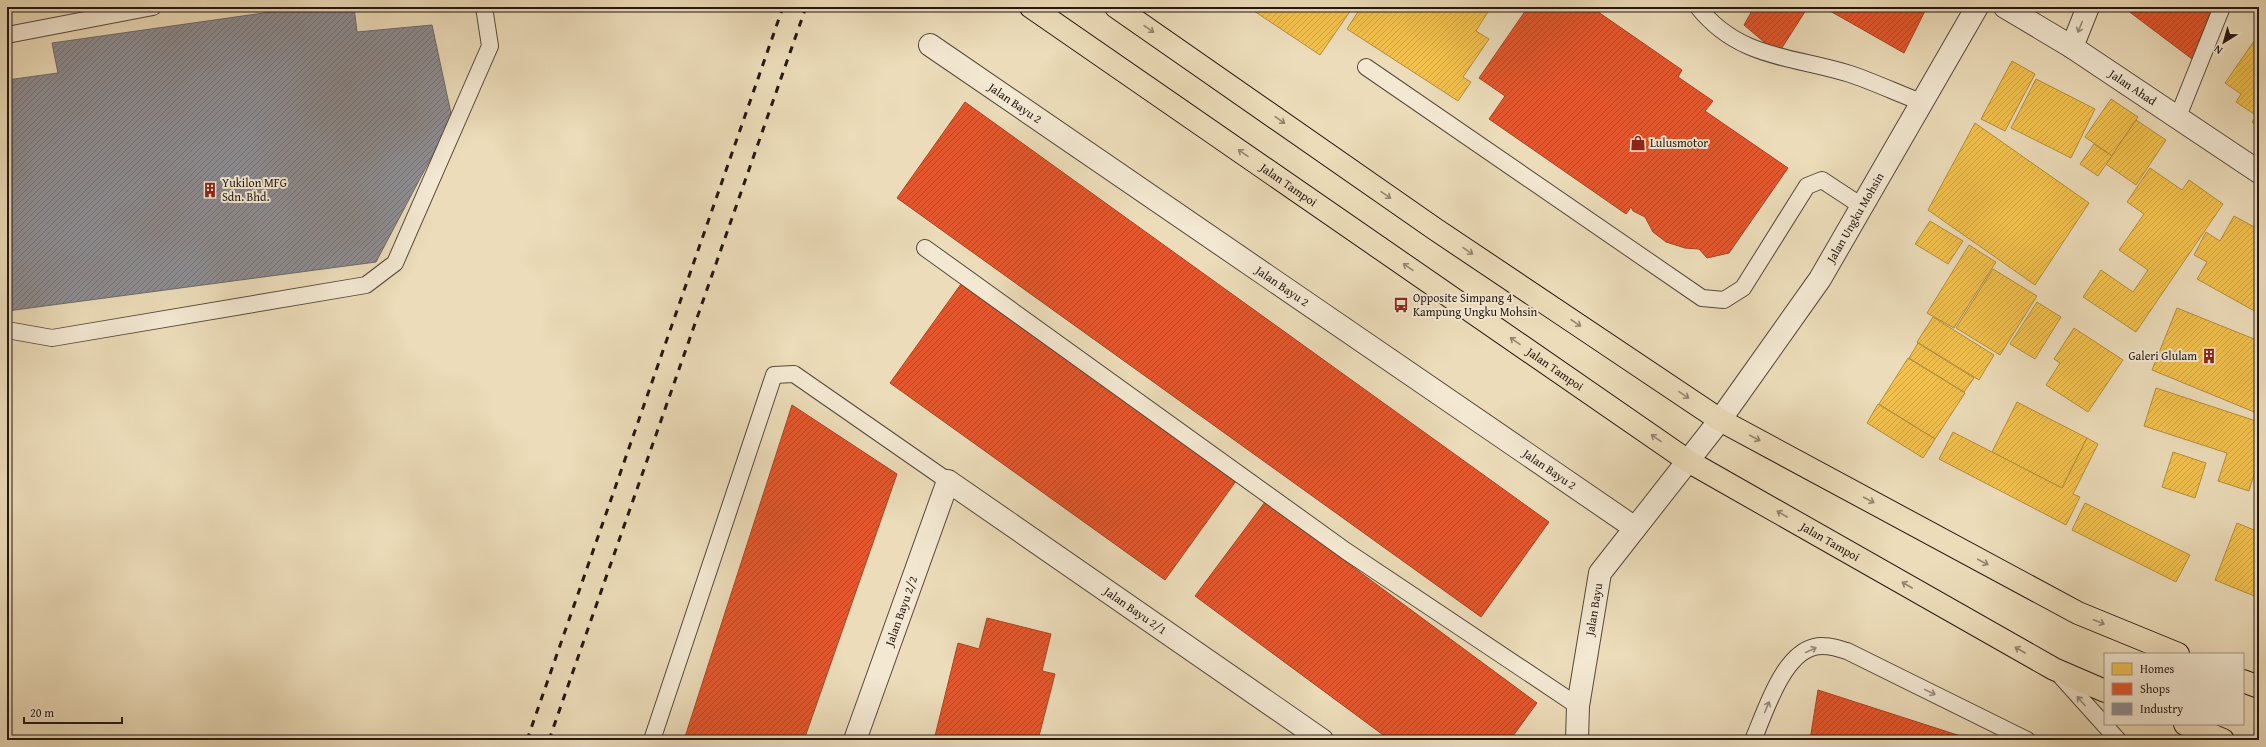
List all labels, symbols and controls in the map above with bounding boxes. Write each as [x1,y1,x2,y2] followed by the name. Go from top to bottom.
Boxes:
[2075,21,2083,33] one-way arrow
[2204,22,2244,62] north arrow
[1143,25,1154,33] one-way arrow
[2210,41,2226,59] text: N
[2104,64,2161,110] street label: Jalan Ahad
[984,77,1046,127] street label: Jalan Bayu 2
[1274,116,1285,124] one-way arrow
[1629,134,1647,152] shop icon: Lulusmotor
[1650,134,1708,151] place label: Lulusmotor
[1238,149,1249,157] one-way arrow
[1255,158,1321,211] street label: Jalan Tampoi
[1821,169,1888,267] street label: Jalan Ungku Mohsin
[222,174,287,205] place label: Yukilon MFG Sdn. Bhd.
[201,181,219,199] building icon: Yukilon MFG Sdn. Bhd.
[1381,191,1392,199] one-way arrow
[1462,247,1473,255] one-way arrow
[1251,260,1313,310] street label: Jalan Bayu 2
[1402,263,1413,271] one-way arrow
[1413,289,1538,320] place label: Opposite Simpang 4 Kampung Ungku Mohsin
[1392,296,1410,314] bus stop icon: Opposite Simpang 4 Kampung Ungku Mohsin
[1570,319,1581,327] one-way arrow
[1509,337,1520,345] one-way arrow
[1522,342,1588,395] street label: Jalan Tampoi
[2129,347,2197,364] place label: Galeri Glulam
[2200,347,2218,365] building icon: Galeri Glulam
[1678,391,1689,400] one-way arrow
[1651,434,1662,442] one-way arrow
[1748,435,1760,443] one-way arrow
[1518,444,1580,494] street label: Jalan Bayu 2
[1863,497,1875,505] one-way arrow
[1776,510,1788,517] one-way arrow
[1796,517,1864,565] street label: Jalan Tampoi
[1977,559,1989,566] one-way arrow
[880,574,921,650] street label: Jalan Bayu 2/2
[1099,581,1170,638] street label: Jalan Bayu 2/1
[1580,581,1606,639] street label: Jalan Bayu
[1901,581,1913,589] one-way arrow
[2092,618,2104,626] one-way arrow
[1805,645,1817,653] one-way arrow
[2014,645,2026,653] one-way arrow
[2104,653,2244,725] legend
[2140,660,2175,677] text: Homes
[2140,680,2170,697] text: Shops
[1924,689,1936,696] one-way arrow
[2077,696,2086,707] one-way arrow
[24,699,122,725] scale bar
[2140,700,2183,717] text: Industry
[1764,701,1772,713] one-way arrow
[30,704,54,721] text: 20 m

